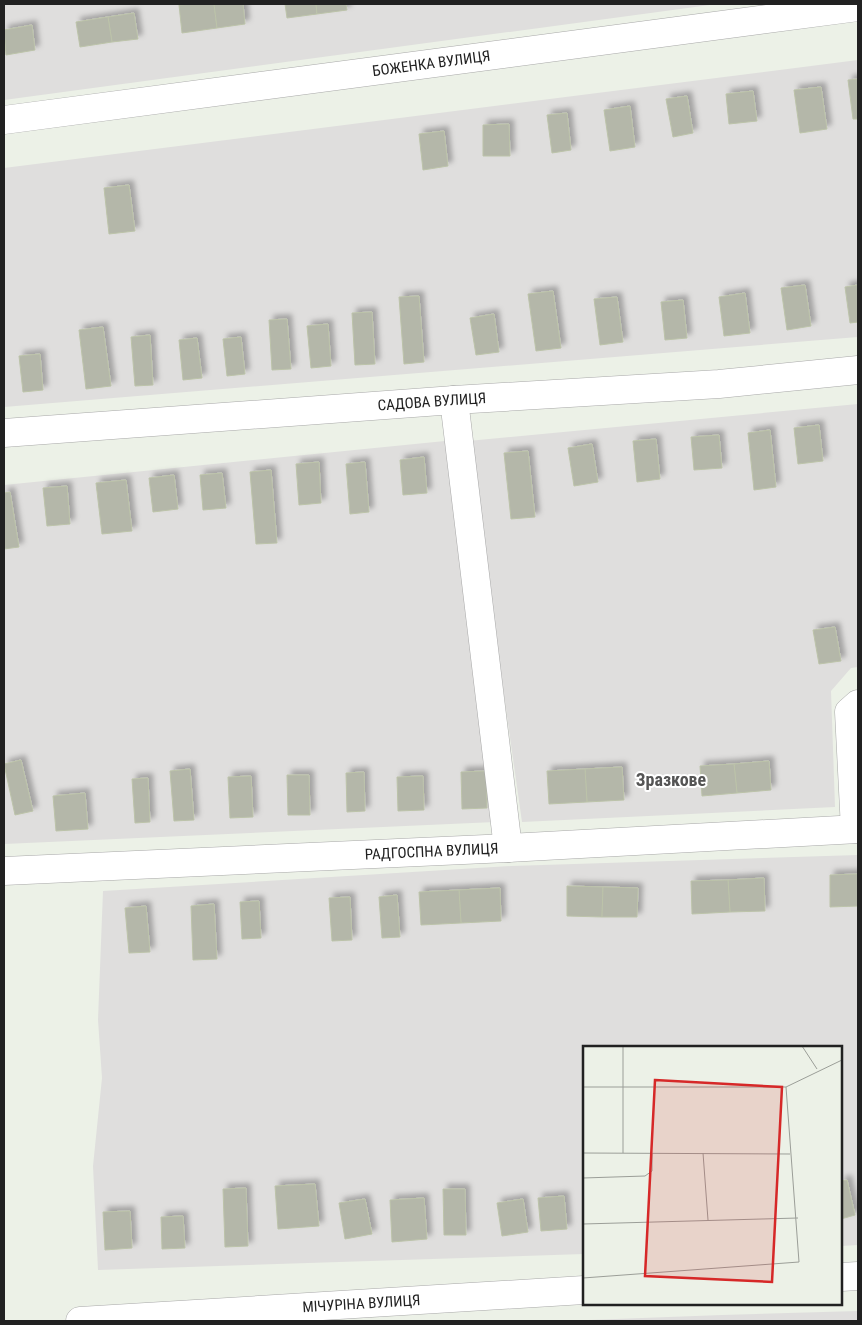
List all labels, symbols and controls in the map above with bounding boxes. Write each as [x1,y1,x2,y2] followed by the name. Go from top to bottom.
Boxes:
[371,47,491,80] street label: БОЖЕНКА ВУЛИЦЯ
[377,389,487,415] street label: САДОВА ВУЛИЦЯ
[636,769,707,790] district label: Зразкове
[364,839,499,864] street label: РАДГОСПНА ВУЛИЦЯ
[583,1046,842,1305] inset map
[302,1291,421,1316] street label: МІЧУРІНА ВУЛИЦЯ

